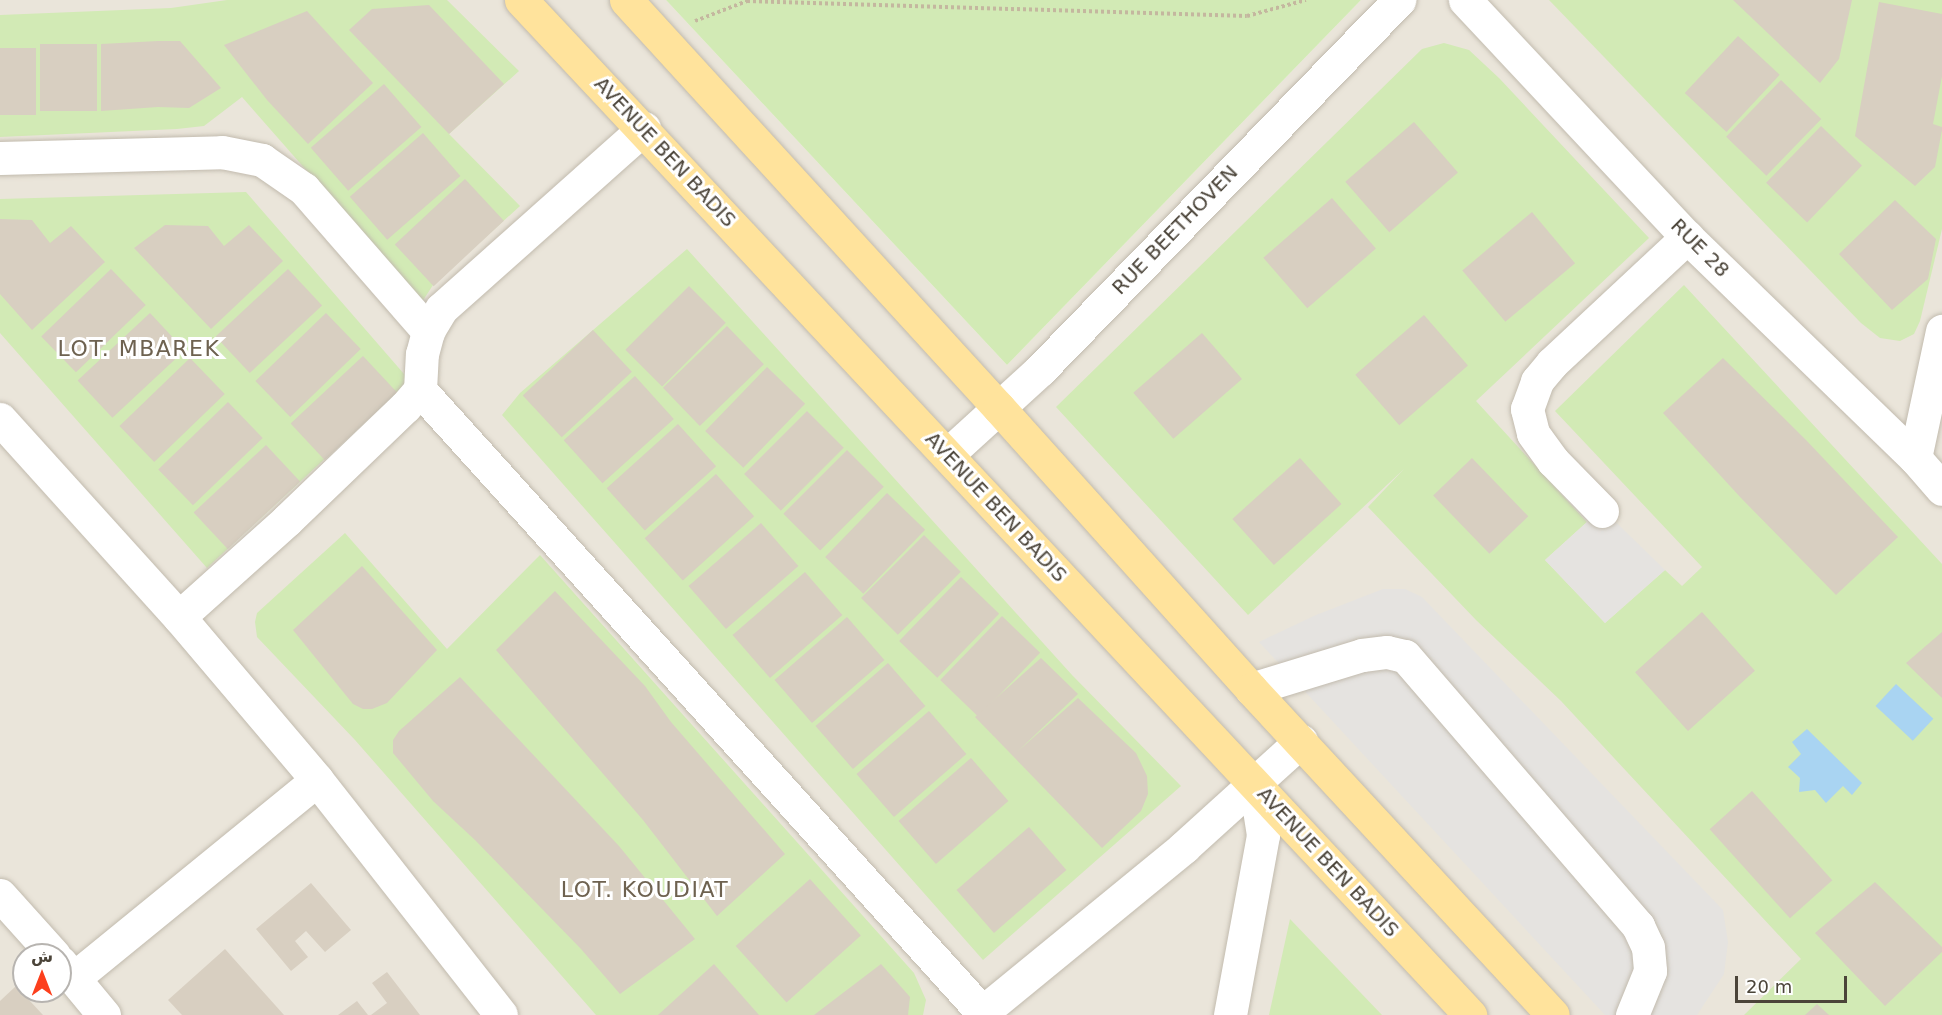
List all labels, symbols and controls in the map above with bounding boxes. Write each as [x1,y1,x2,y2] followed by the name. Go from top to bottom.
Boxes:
[589,72,741,232] street label: AVENUE BEN BADIS
[1107,160,1243,300] street label: RUE BEETHOVEN
[1666,214,1734,282] street label: RUE 28
[58,336,220,362] district label: LOT. MBAREK
[920,427,1072,587] street label: AVENUE BEN BADIS
[1252,782,1404,942] street label: AVENUE BEN BADIS
[561,877,729,903] district label: LOT. KOUDIAT
[12,943,72,1003] north arrow
[31,947,53,966] text: ش
[1738,964,1850,1002] scale bar
[1746,976,1792,997] text: 20 m

